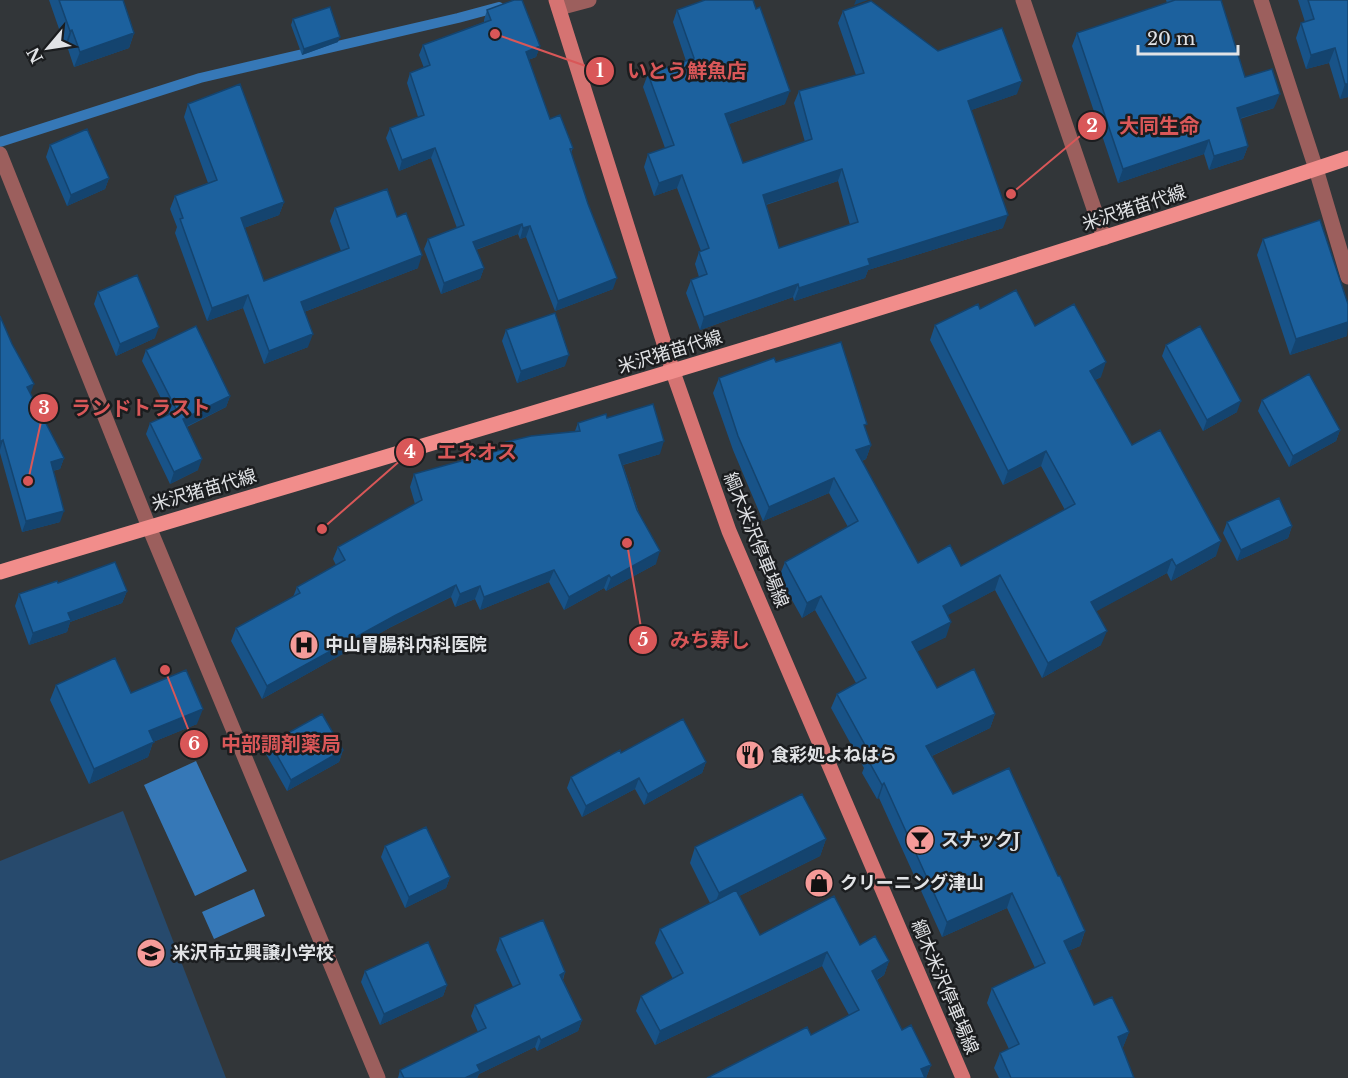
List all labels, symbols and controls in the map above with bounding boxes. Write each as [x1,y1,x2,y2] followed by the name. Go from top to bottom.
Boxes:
[18,18,78,78] north arrow
[1138,18,1238,56] scale bar
[1147,28,1195,50] text: 20 m
[22,44,47,67] text: N
[585,52,759,90] callout: いとう鮮魚店
[627,59,747,83] text: いとう鮮魚店
[596,60,604,82] text: 1
[1077,107,1211,145] callout: 大同生命
[1119,114,1200,138] text: 大同生命
[1086,115,1098,137] text: 2
[1079,181,1189,235] street label: 米沢猪苗代線
[615,326,725,378] street label: 米沢猪苗代線
[29,389,223,427] callout: ランドトラスト
[71,396,211,420] text: ランドトラスト
[38,397,50,419] text: 3
[395,433,529,471] callout: エネオス
[437,440,517,464] text: エネオス
[404,441,416,463] text: 4
[149,465,259,515] street label: 米沢猪苗代線
[719,469,793,611] street label: 綱木米沢停車場線
[628,621,762,659] callout: みち寿し
[670,628,750,652] text: みち寿し
[288,629,320,661] hospital icon: 中山胃腸科内科医院
[638,629,648,651] text: 5
[325,634,487,656] place label: 中山胃腸科内科医院
[179,725,353,763] callout: 中部調剤薬局
[221,732,341,756] text: 中部調剤薬局
[188,733,200,755] text: 6
[734,739,766,771] restaurant icon: 食彩処よねはら
[771,744,897,766] place label: 食彩処よねはら
[904,824,936,856] bar icon: スナックJ
[941,829,1020,851] place label: スナックJ
[803,867,835,899] shop icon: クリーニング津山
[840,872,984,894] place label: クリーニング津山
[907,916,983,1058] street label: 綱木米沢停車場線
[135,937,167,969] school or university icon: 米沢市立興譲小学校
[172,942,334,964] place label: 米沢市立興譲小学校

